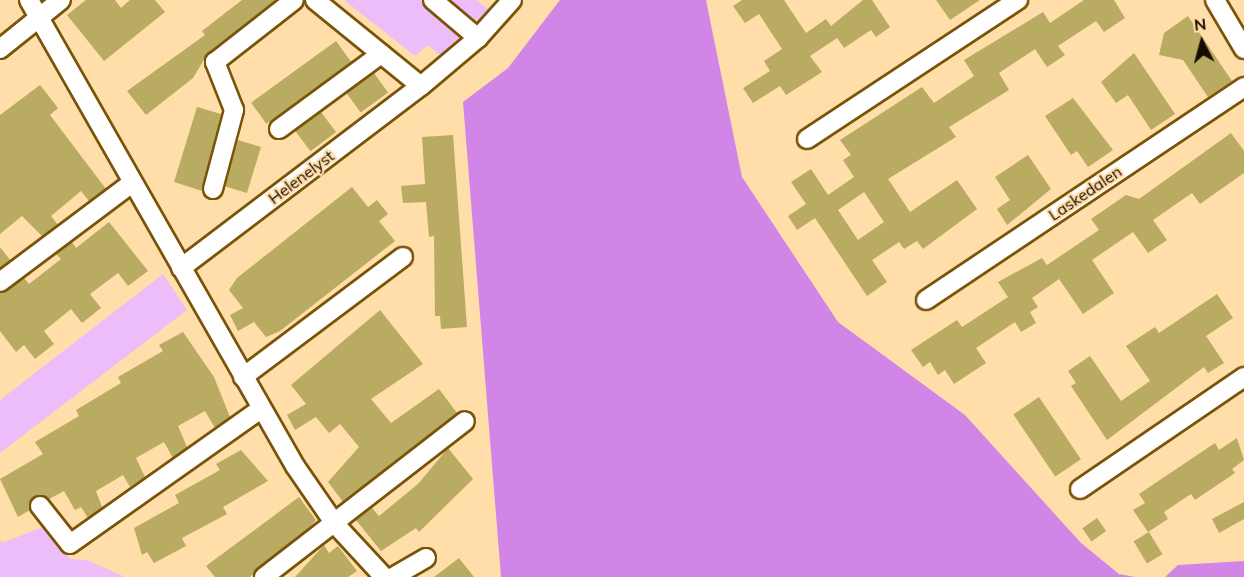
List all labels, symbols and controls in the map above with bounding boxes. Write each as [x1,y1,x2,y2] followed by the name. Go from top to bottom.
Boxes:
[1172,12,1232,72] north arrow
[1193,14,1207,35] text: N
[264,146,338,208] street label: Helenelyst
[1045,162,1125,224] street label: Laskedalen

